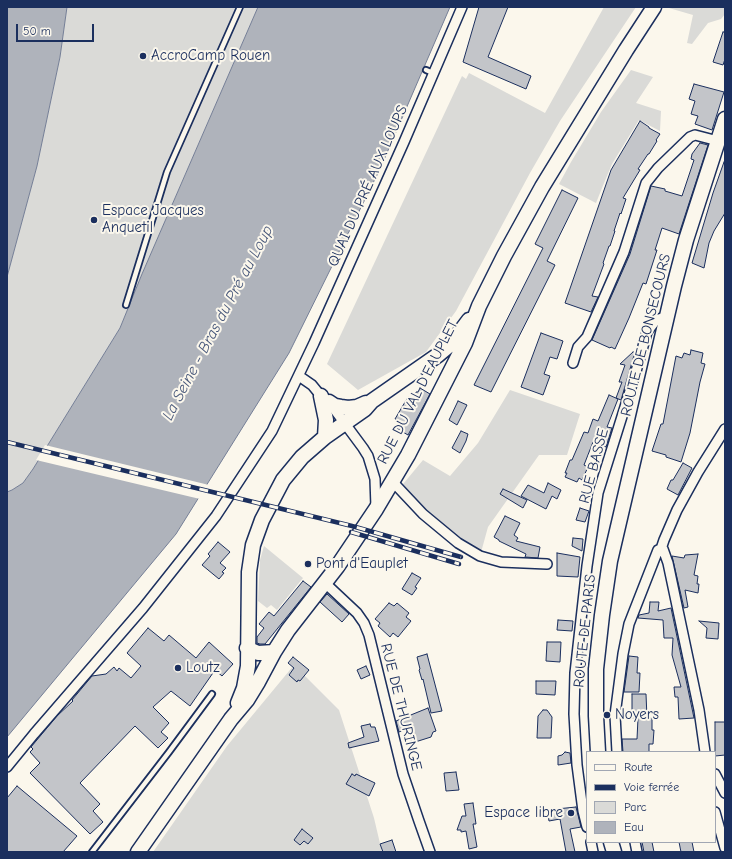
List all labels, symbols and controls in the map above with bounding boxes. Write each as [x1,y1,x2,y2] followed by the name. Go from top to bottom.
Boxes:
[18,16,96,42] scale bar
[23,24,51,38] text: 50 m
[151,47,270,65] place label: AccroCamp Rouen
[138,51,148,61] marker: AccroCamp Rouen
[324,103,412,269] street label: QUAI DU PRÉ AUX LOUPS
[102,202,204,237] place label: Espace Jacques Anquetil
[89,215,99,225] marker: Espace Jacques Anquetil
[158,222,278,424] water label: La Seine - Bras du Pré au Loup
[617,252,675,418] street label: ROUTE DE BONSECOURS
[374,317,462,467] street label: RUE DU VAL D'EAUPLET
[575,426,613,506] street label: RUE BASSE
[316,555,408,573] place label: Pont d'Eauplet
[303,559,313,569] marker: Pont d'Eauplet
[570,573,600,689] street label: ROUTE DE PARIS
[376,642,426,772] street label: RUE DE THURINGE
[186,659,220,677] place label: Loutz
[173,663,183,673] marker: Loutz
[615,706,659,724] place label: Noyers
[602,710,612,720] marker: Noyers
[586,751,716,843] legend
[624,760,653,774] text: Route
[624,780,679,794] text: Voie ferrée
[624,800,647,814] text: Parc
[484,804,563,822] place label: Espace libre
[566,808,576,818] marker: Espace libre
[624,820,644,834] text: Eau

